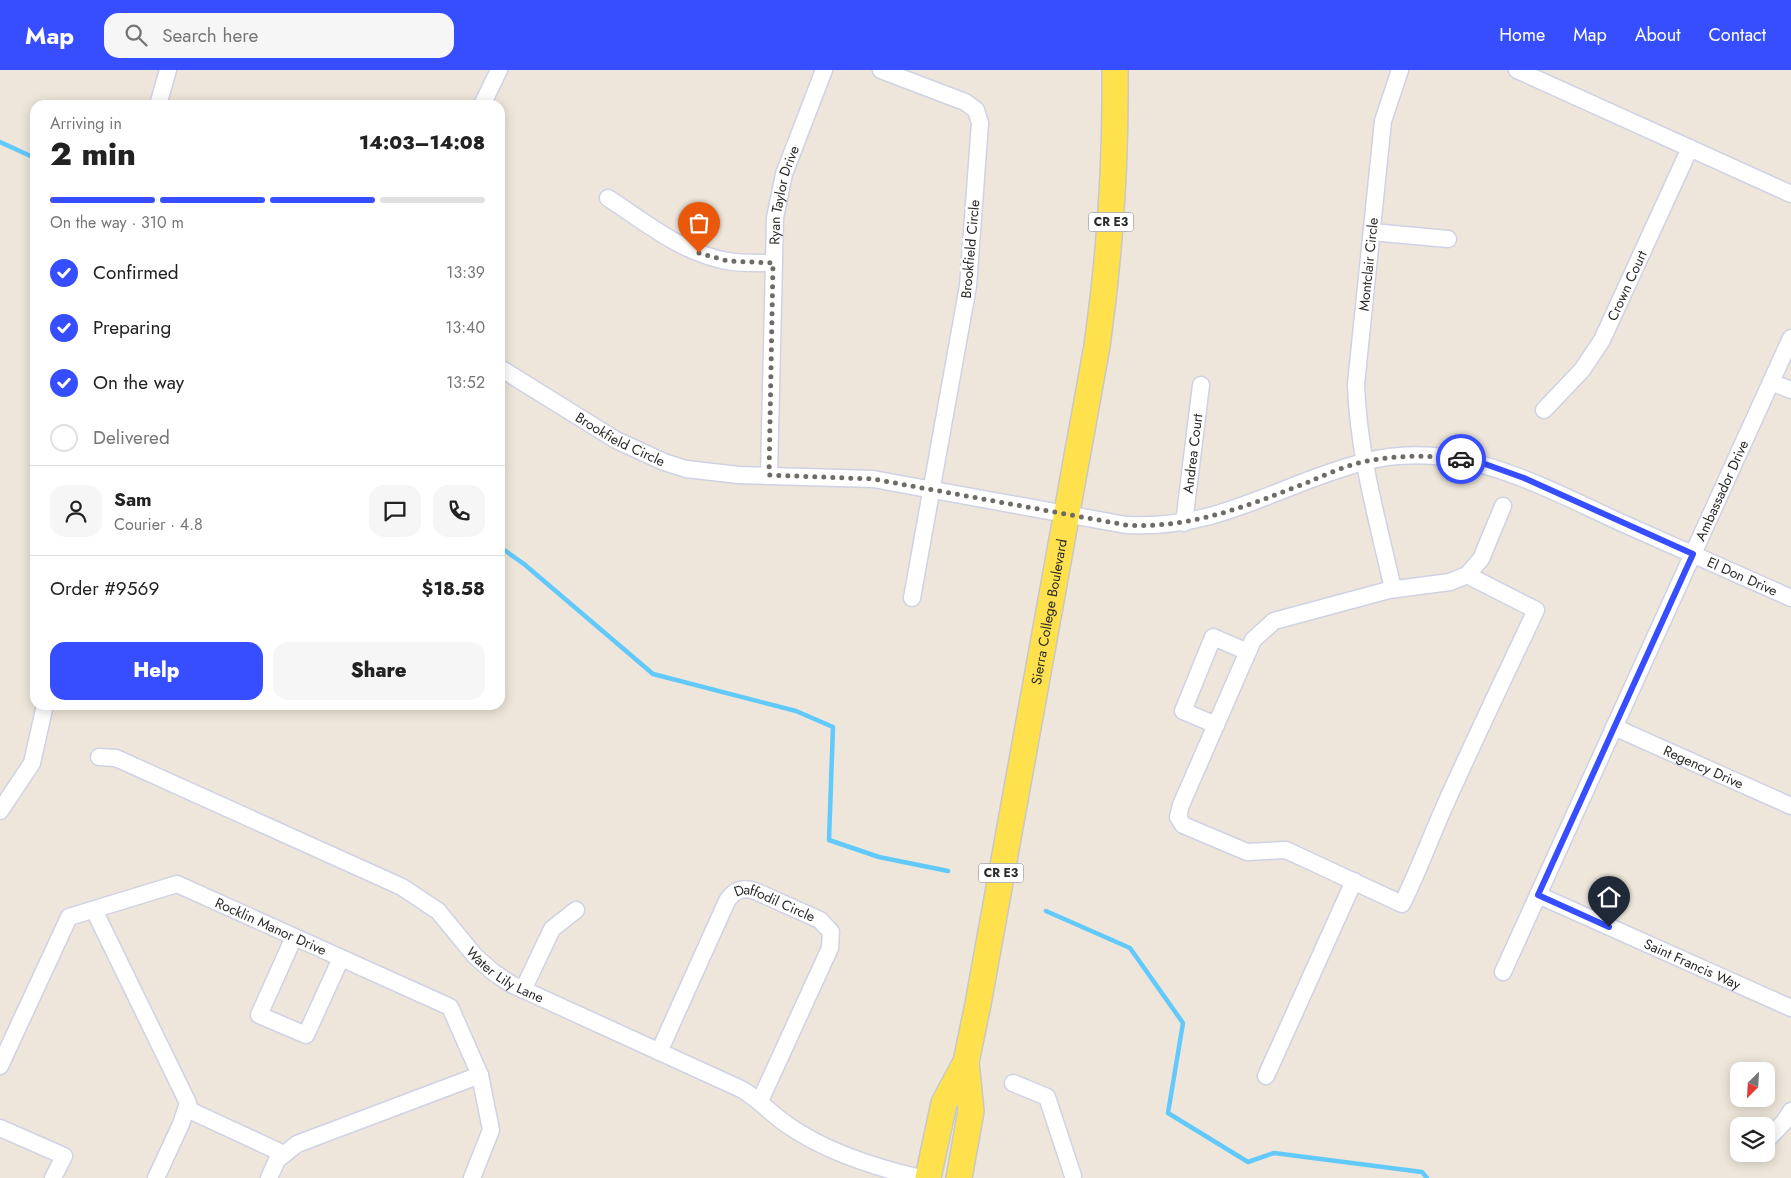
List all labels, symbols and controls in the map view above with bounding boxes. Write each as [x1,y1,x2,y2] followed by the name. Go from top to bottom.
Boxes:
[104,13,454,58] search box
[25,18,74,53] text: Map
[122,21,150,49] icon: search
[162,22,258,49] text: Search here
[1499,22,1545,48] text: Home
[1573,22,1607,48] text: Map
[1635,22,1680,48] text: About
[1708,22,1766,48] text: Contact
[50,112,122,135] text: Arriving in
[359,129,485,156] text: 14:03–14:08
[50,131,136,177] text: 2 min
[764,143,804,245] street label: Ryan Taylor Drive
[956,199,984,299] street label: Brookfield Circle
[678,202,720,253] pin
[685,209,713,237] icon: bag
[50,211,184,234] text: On the way · 310 m
[1088,212,1134,232] road number: CR E3
[1354,217,1383,312] street label: Montclair Circle
[1602,247,1652,324] street label: Crown Court
[50,259,78,287] icon: check
[93,259,179,286] text: Confirmed
[446,261,485,284] text: 13:39
[50,314,78,342] icon: check
[93,314,171,341] text: Preparing
[445,316,485,339] text: 13:40
[50,369,78,397] icon: check
[93,369,184,396] text: On the way
[446,371,485,394] text: 13:52
[572,407,668,471] street label: Brookfield Circle
[1178,412,1207,495] street label: Andrea Court
[93,424,170,451] text: Delivered
[1436,434,1486,484] courier
[1690,437,1753,544] street label: Ambassador Drive
[1447,445,1475,473] icon: car
[50,485,102,537] button: person
[369,485,421,537] button: chat
[433,485,485,537] button: phone
[114,486,152,513] text: Sam
[114,513,203,536] text: Courier · 4.8
[1026,537,1072,687] street label: Sierra College Boulevard
[1704,552,1781,601] street label: El Don Drive
[50,575,159,602] text: Order #9569
[422,575,485,602] text: $18.58
[50,642,263,700] button: Help
[273,642,485,700] button: Share
[1660,740,1747,794] street label: Regency Drive
[978,864,1024,882] road number: CR E3
[1588,876,1630,927] pin
[731,879,818,927] street label: Daffodil Circle
[1595,883,1623,911] icon: home
[212,892,330,960] street label: Rocklin Manor Drive
[1641,934,1745,995] street label: Saint Francis Way
[461,942,547,1008] street label: Water Lily Lane
[1730,1062,1775,1108] north arrow
[1730,1062,1775,1162] map controls
[1730,1117,1775,1162] button: layers

